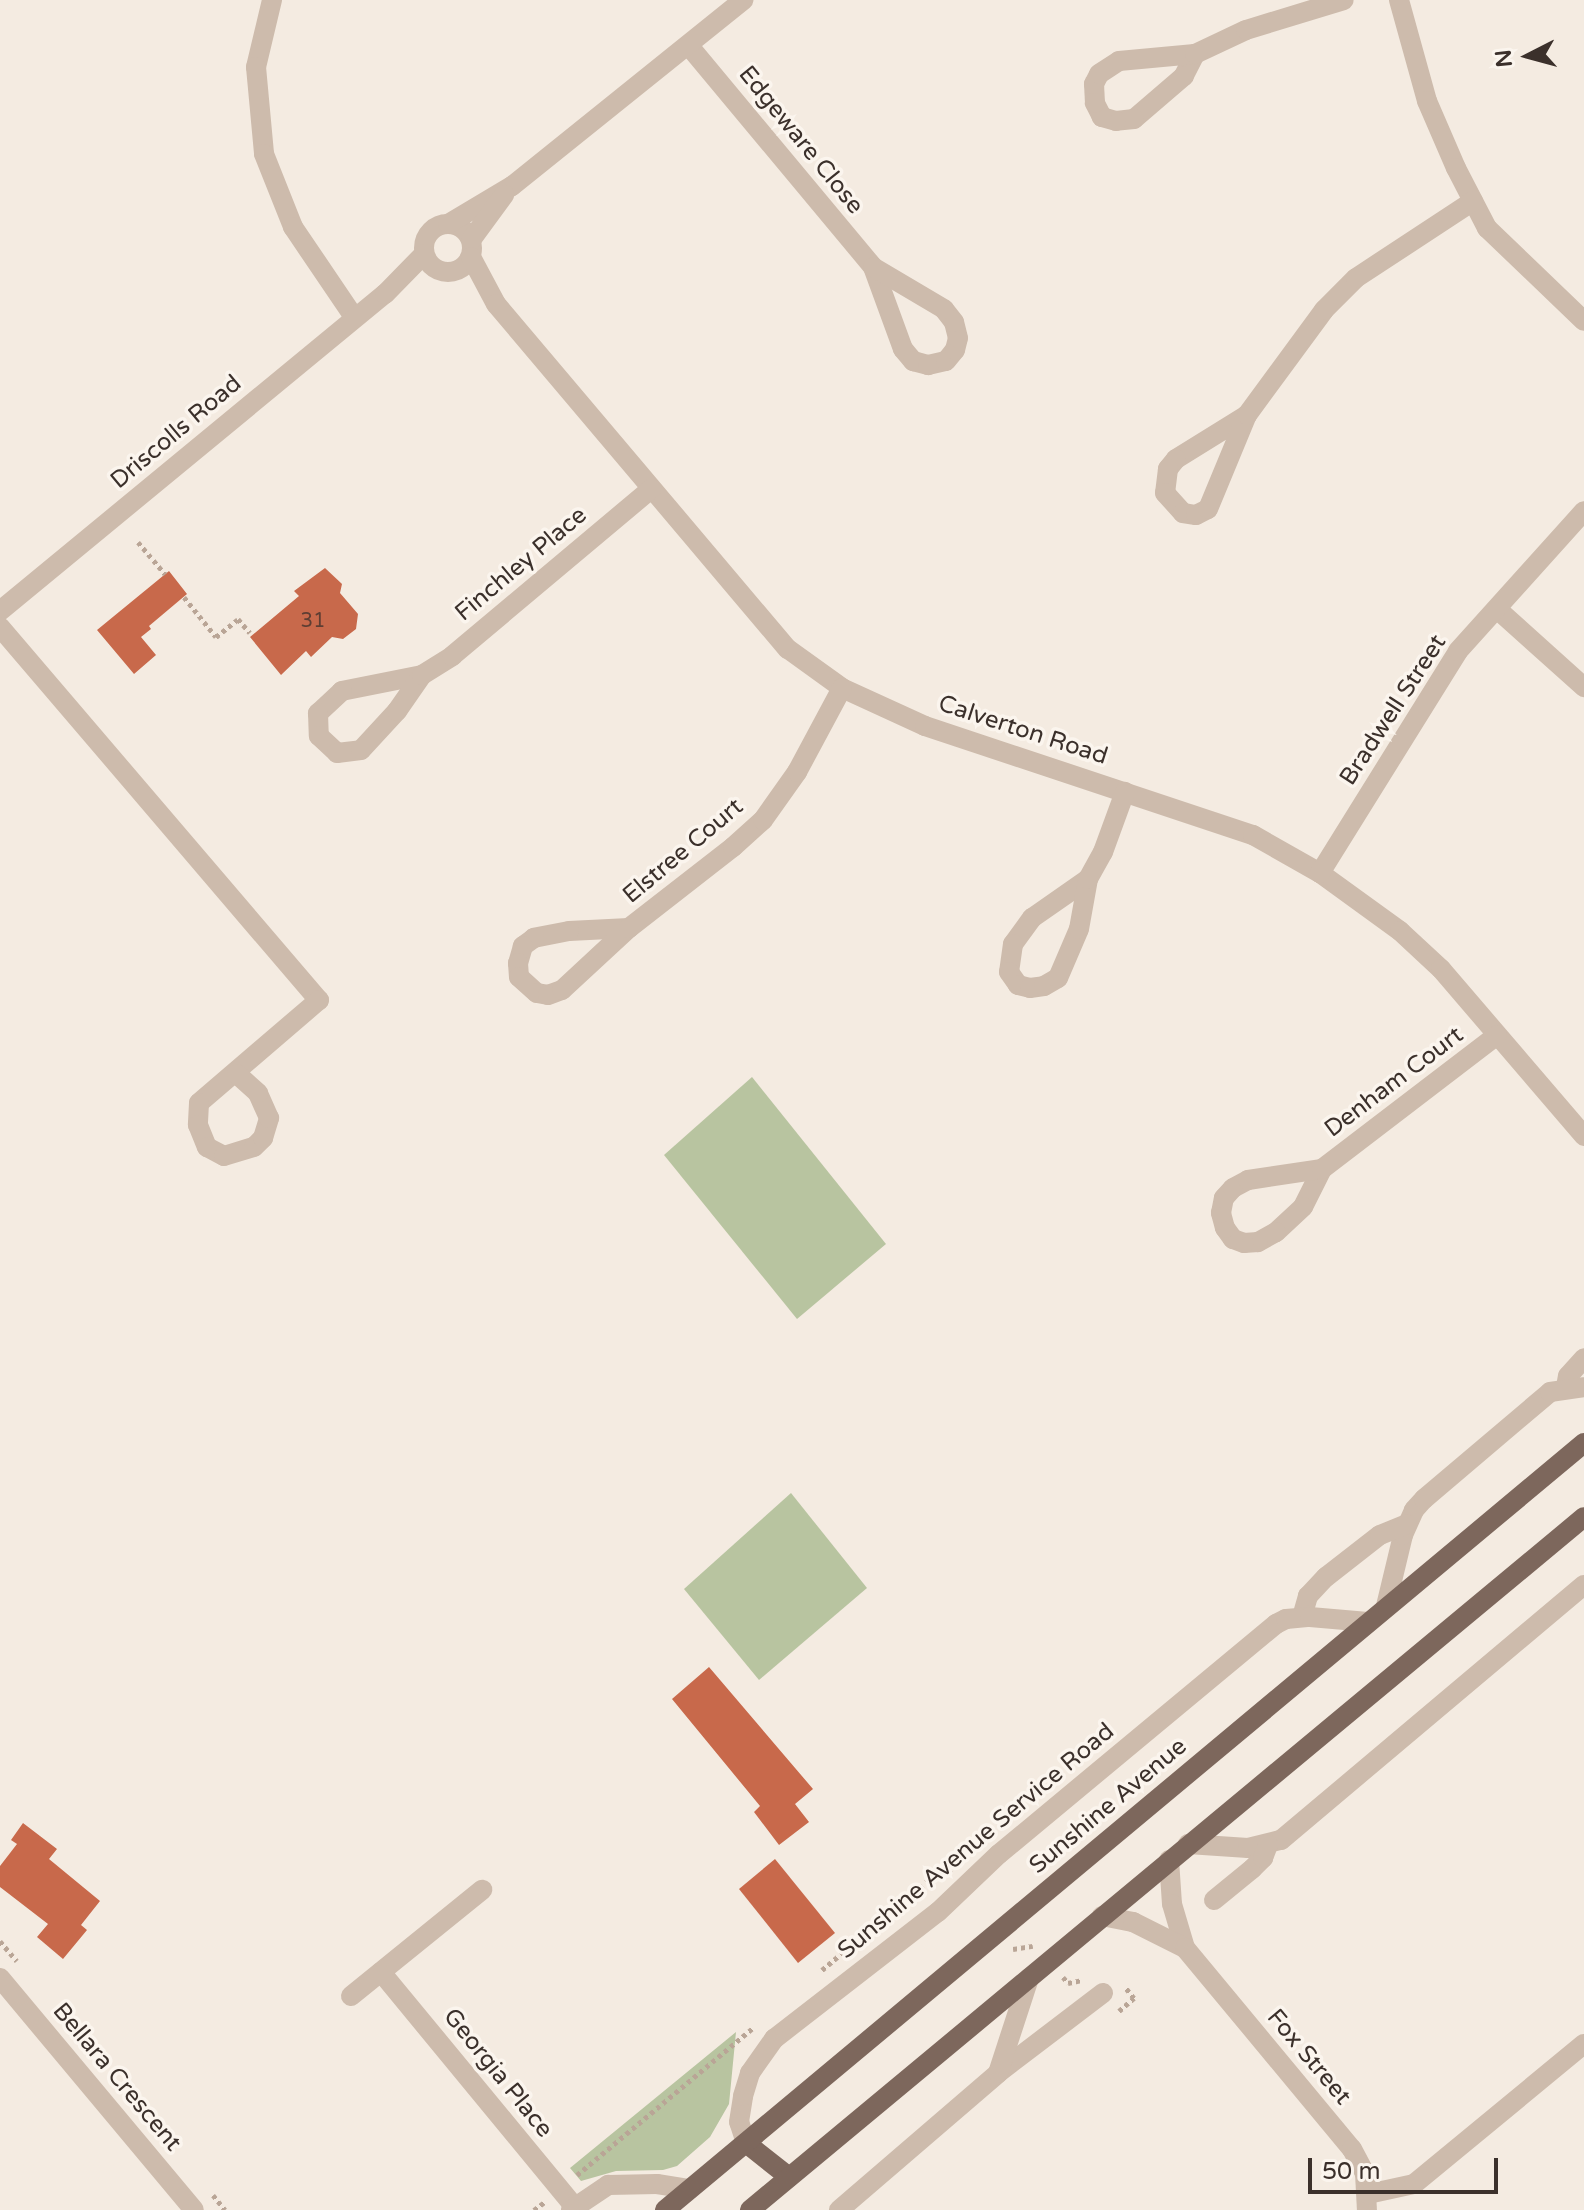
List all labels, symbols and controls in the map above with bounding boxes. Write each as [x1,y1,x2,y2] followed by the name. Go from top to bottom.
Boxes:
[1488,16,1568,96] north arrow
[1490,48,1518,69] text: N
[733,60,869,220] street label: Edgeware Close
[105,369,247,495] street label: Driscolls Road
[449,501,593,627] street label: Finchley Place
[300,609,326,633] house number: 31
[1334,629,1452,791] street label: Bradwell Street
[935,689,1111,771] street label: Calverton Road
[617,792,749,910] street label: Elstree Court
[1319,1021,1469,1143] street label: Denham Court
[832,1717,1120,1965] street label: Sunshine Avenue Service Road
[1024,1732,1192,1880] street label: Sunshine Avenue
[47,1997,187,2157] street label: Bellara Crescent
[437,2003,559,2143] street label: Georgia Place
[1261,2003,1357,2111] street label: Fox Street
[1312,2142,1502,2192] scale bar
[1322,2157,1380,2186] text: 50 m

